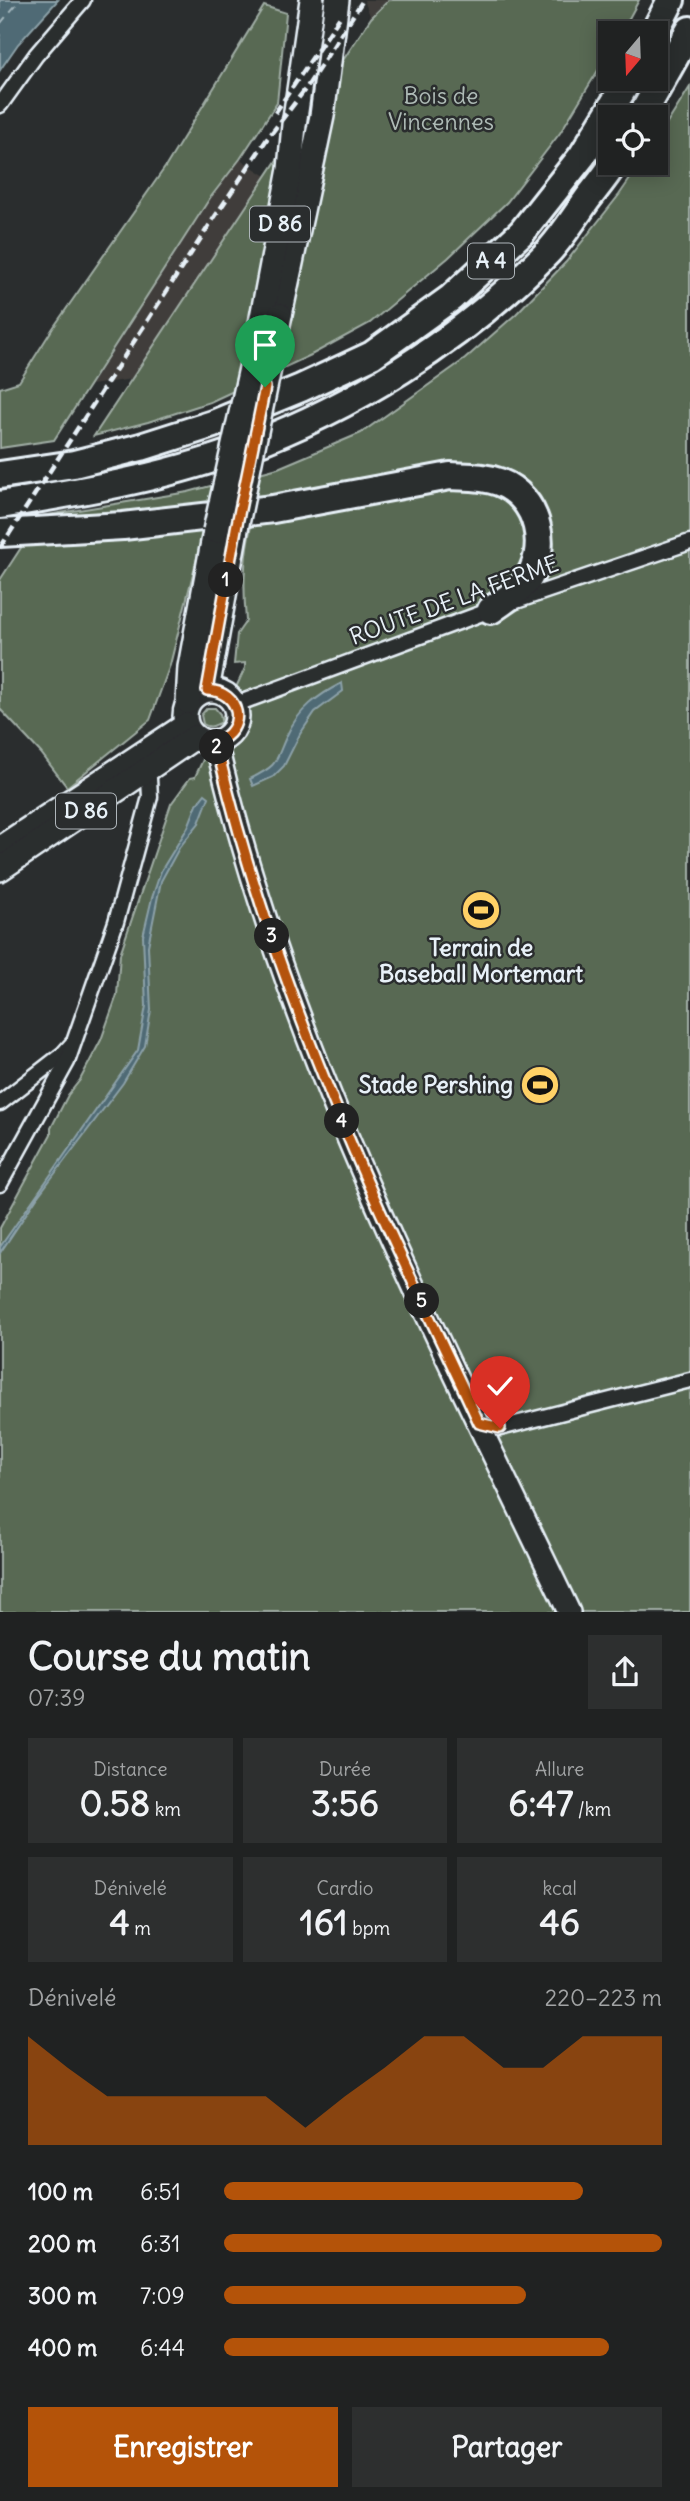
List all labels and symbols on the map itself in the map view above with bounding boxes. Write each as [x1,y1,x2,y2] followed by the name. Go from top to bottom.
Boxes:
[598,21,668,91] north arrow
[388,81,494,136] park label: Bois de Vincennes
[250,206,310,242] road number: D 86
[468,244,514,278] road number: A 4
[235,315,295,387] pin
[345,548,562,651] street label: ROUTE DE LA FERME
[208,562,244,598] pin: 1
[200,730,234,764] pin: 2
[56,794,116,828] road number: D 86
[460,889,502,931] sports icon: Terrain de Baseball Mortemart
[254,918,290,954] pin: 3
[379,933,583,988] place label: Terrain de Baseball Mortemart
[519,1064,561,1106] sports icon: Stade Pershing
[359,1070,513,1099] place label: Stade Pershing
[324,1104,360,1138] pin: 4
[404,1284,440,1318] pin: 5
[470,1356,530,1428] pin

